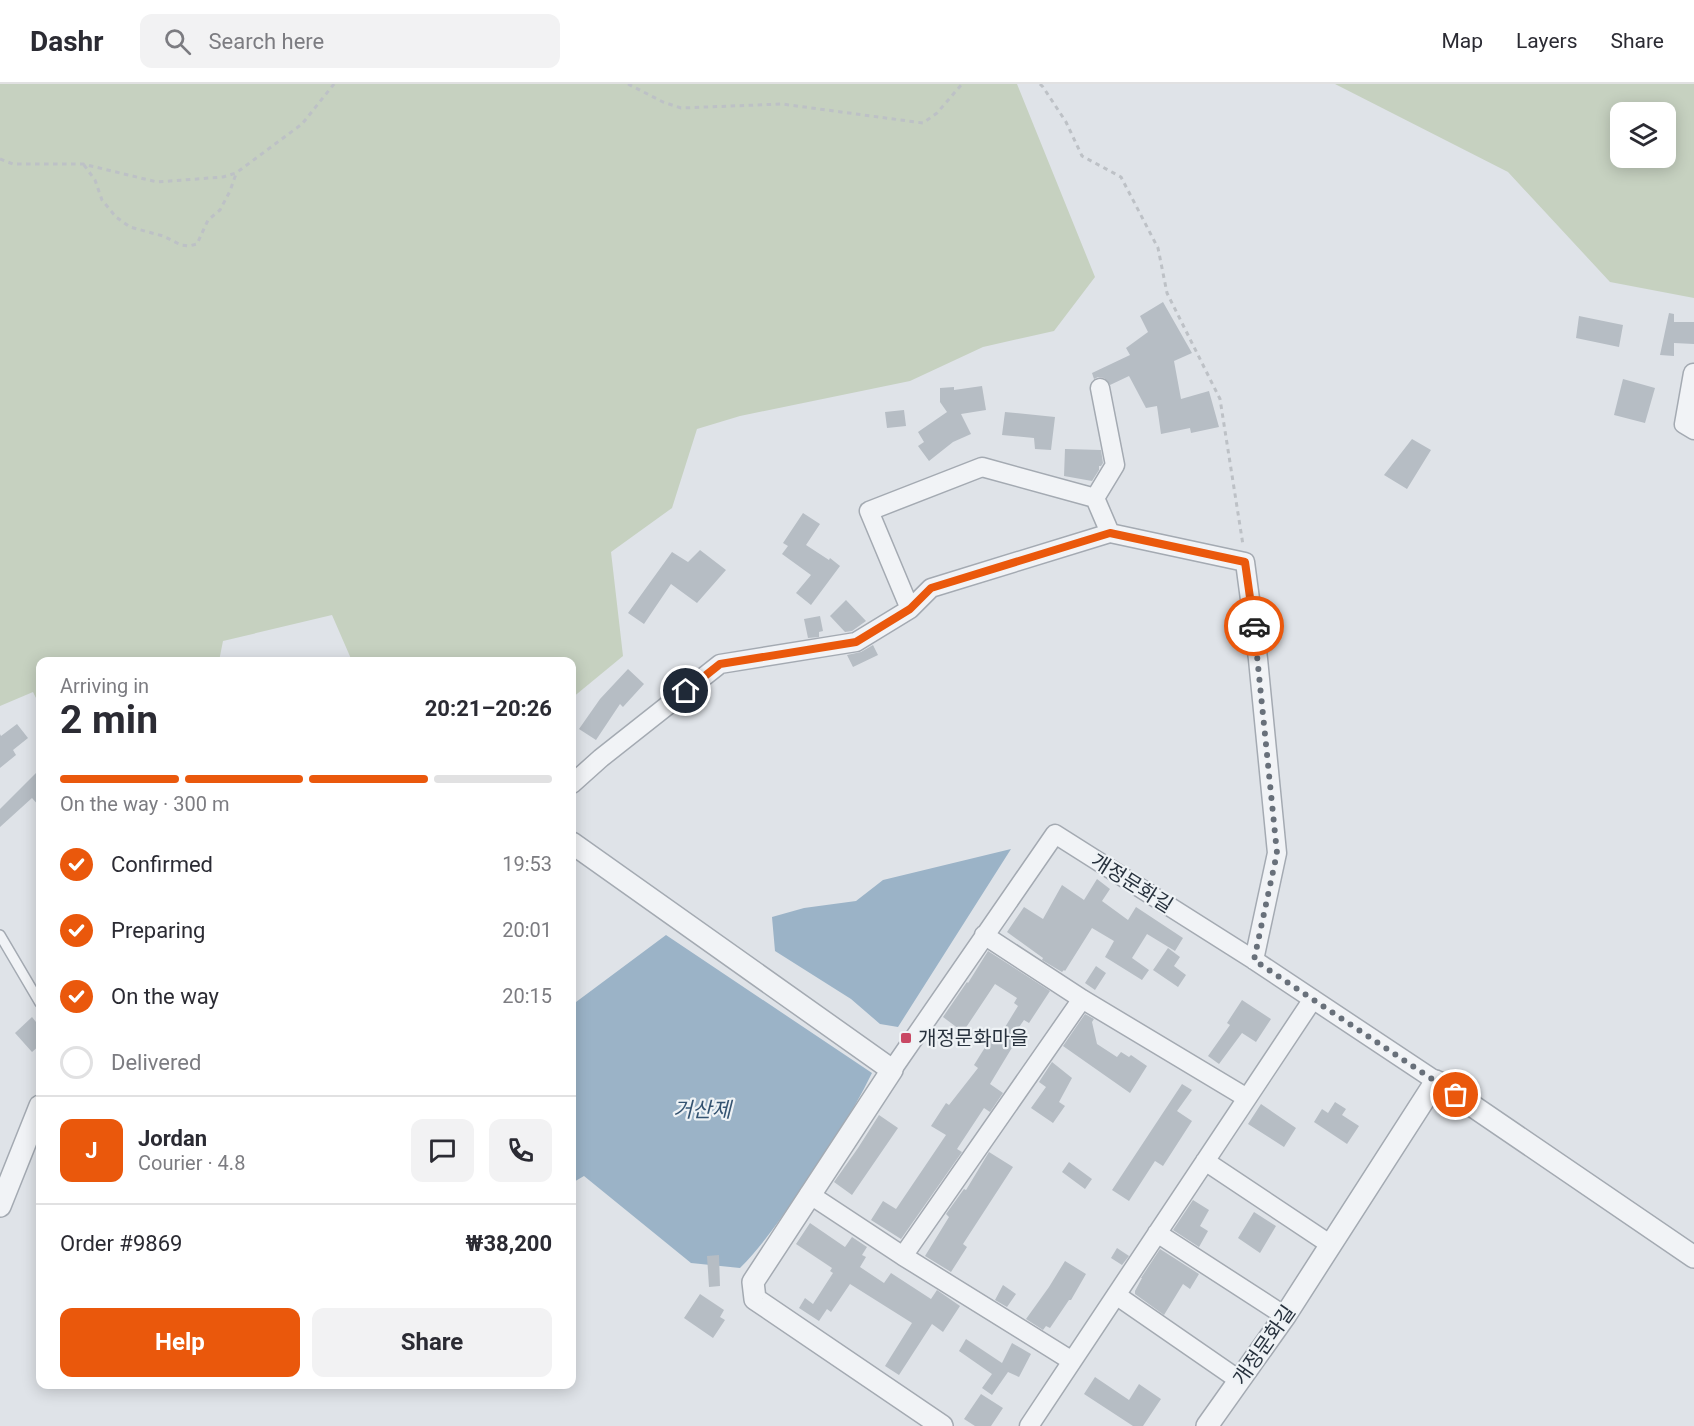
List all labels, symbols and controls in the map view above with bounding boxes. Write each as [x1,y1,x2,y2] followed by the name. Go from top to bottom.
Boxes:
[140,14,560,68] search box
[30,25,104,58] text: Dashr
[161,25,194,58] icon: search
[209,29,324,54] text: Search here
[1441,29,1483,53] text: Map
[1516,29,1577,53] text: Layers
[1610,29,1664,53] text: Share
[1610,102,1676,168] map controls
[1610,102,1676,168] button: layers
[1224,596,1284,656] courier
[1238,610,1271,643] icon: car
[660,665,711,716] pin
[60,674,149,698] text: Arriving in
[669,674,702,707] icon: home
[425,696,552,721] text: 20:21–20:26
[60,697,158,743] text: 2 min
[60,792,229,816] text: On the way · 300 m
[60,848,93,881] icon: check
[1087,848,1177,918] street label: 개정문화길
[111,852,213,877] text: Confirmed
[502,852,552,876] text: 19:53
[60,914,93,947] icon: check
[111,918,205,943] text: Preparing
[502,918,552,942] text: 20:01
[60,980,93,1013] icon: check
[111,984,219,1009] text: On the way
[502,984,552,1008] text: 20:15
[918,1026,1028,1050] place label: 개정문화마을
[899,1031,913,1045] marker: 개정문화마을
[111,1050,201,1075] text: Delivered
[1430,1069,1481,1120] pin
[1439,1078,1472,1111] icon: bag
[673,1098,734,1122] water label: 거산제
[411,1119,474,1182] button: chat
[489,1119,552,1182] button: phone
[138,1126,207,1151] text: Jordan
[85,1138,98,1163] text: J
[138,1151,245,1175] text: Courier · 4.8
[60,1231,182,1256] text: Order #9869
[466,1231,552,1256] text: ₩38,200
[1228,1300,1300,1390] street label: 개정문화길
[60,1308,300,1377] button: Help
[312,1308,552,1377] button: Share

